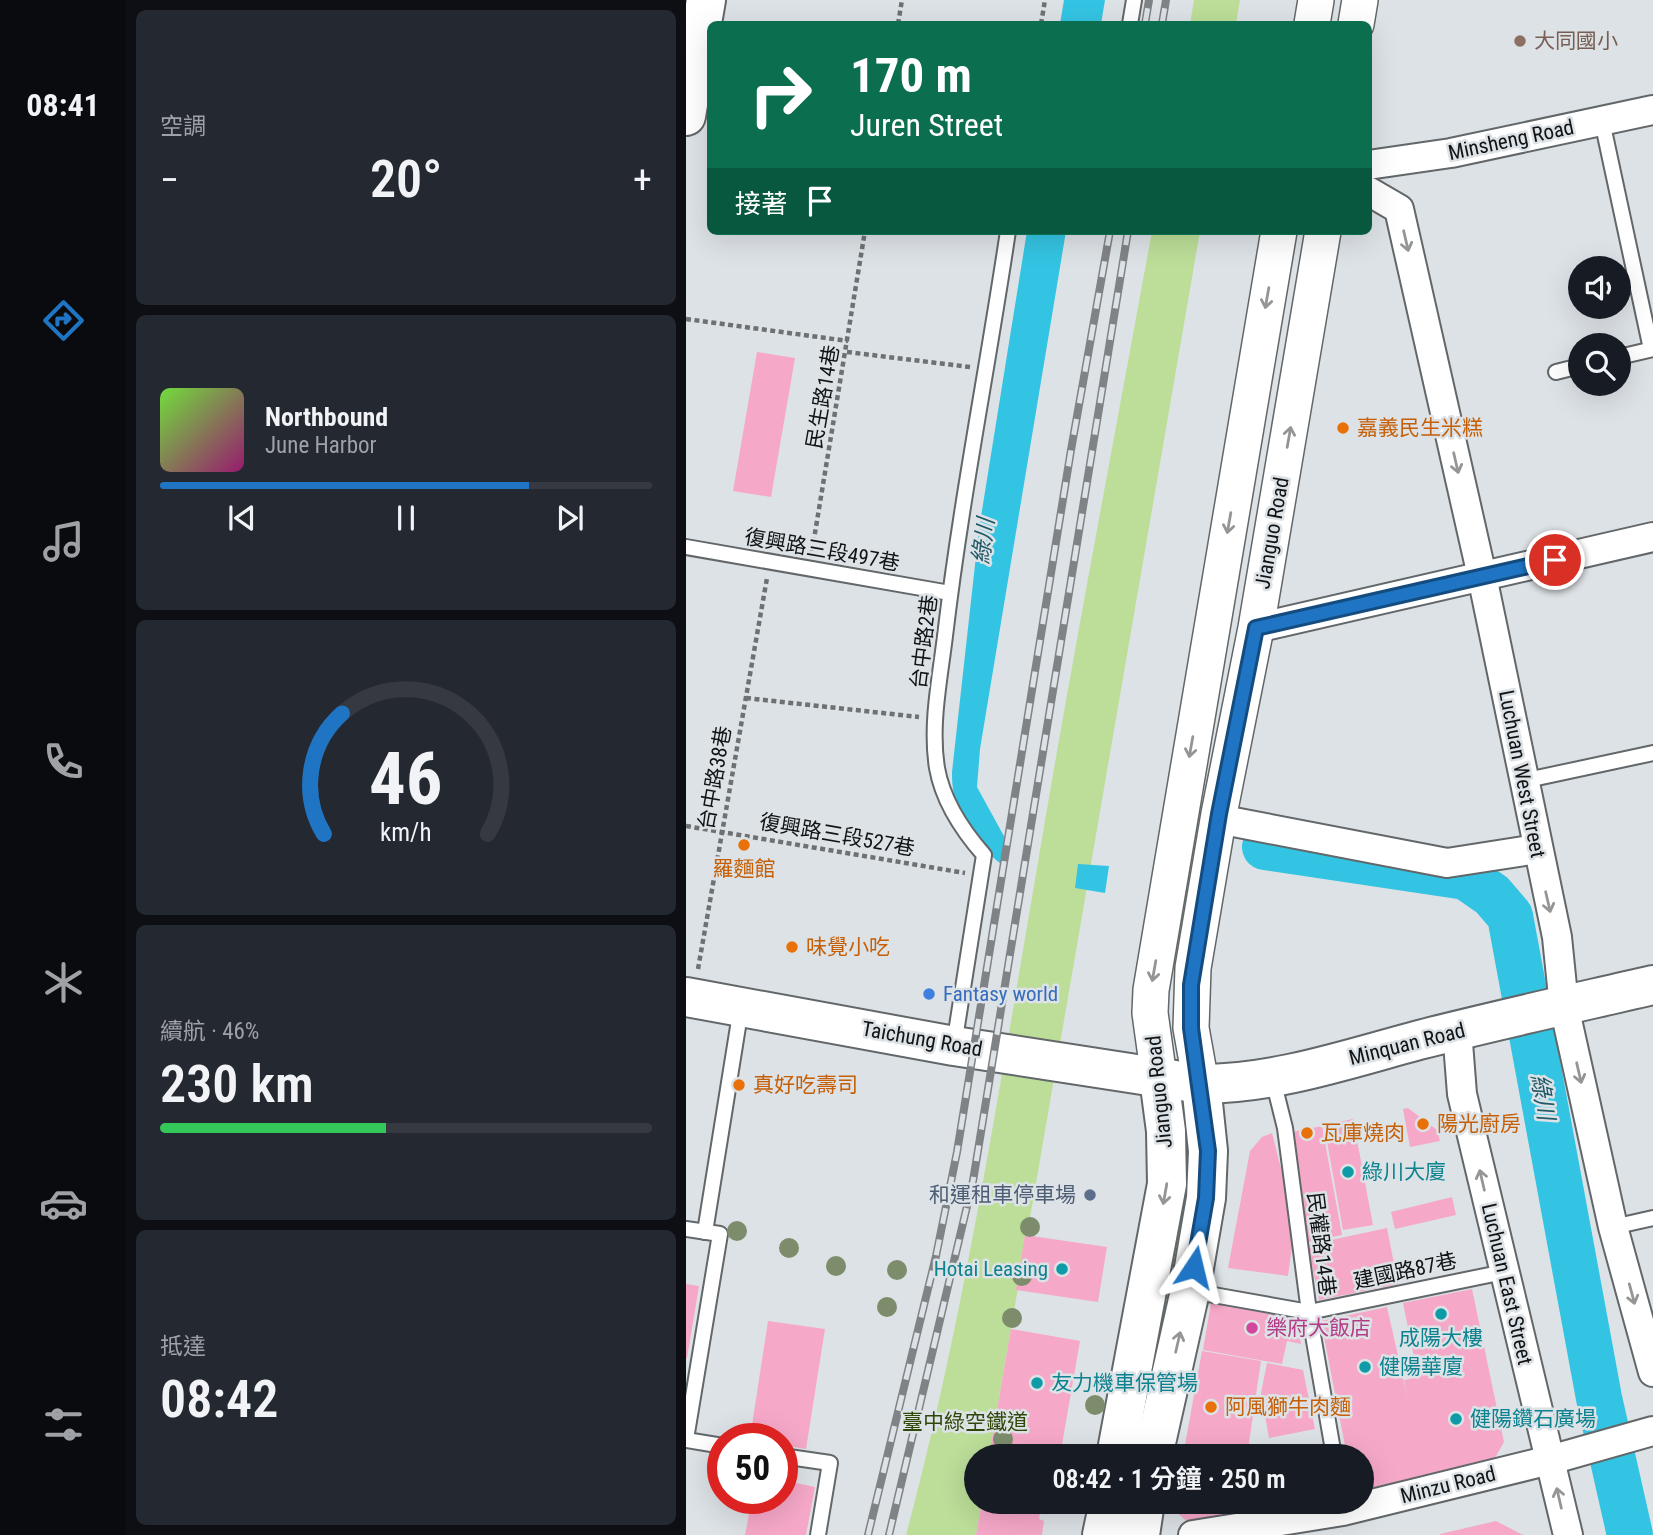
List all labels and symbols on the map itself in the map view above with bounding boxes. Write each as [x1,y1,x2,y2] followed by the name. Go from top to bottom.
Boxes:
[1534,29,1618,53] place label: 大同國小
[1512,33,1528,49] marker: 大同國小
[1446,115,1576,165] street label: Minsheng Road
[1400,229,1413,252] one-way arrow
[1260,286,1273,309] one-way arrow
[802,343,844,451] street label: 民生路14巷
[1357,416,1483,440] place label: 嘉義民生米糕
[1335,420,1351,436] marker: 嘉義民生米糕
[1283,426,1296,449] one-way arrow
[1450,451,1464,474] one-way arrow
[1250,475,1294,591] street label: Jianguo Road
[1222,511,1235,533] one-way arrow
[967,514,1000,566] water label: 綠川
[743,525,901,575] street label: 復興路三段497巷
[1525,530,1585,590] pin
[906,594,942,690] street label: 台中路2巷
[1494,688,1550,860] street label: Luchuan West Street
[694,724,736,832] street label: 台中路38巷
[1184,735,1197,758] one-way arrow
[758,810,916,860] street label: 復興路三段527巷
[736,837,752,853] marker: 羅麵館
[713,857,776,881] place label: 羅麵館
[1543,890,1556,912] one-way arrow
[806,935,890,959] place label: 味覺小吃
[784,939,800,955] marker: 味覺小吃
[1147,959,1160,982] one-way arrow
[943,982,1058,1006] place label: Fantasy world
[921,986,937,1002] marker: Fantasy world
[860,1017,984,1061] street label: Taichung Road
[1346,1018,1468,1070] street label: Minquan Road
[1141,1034,1177,1150] street label: Jianguo Road
[1573,1061,1586,1083] one-way arrow
[1525,1072,1560,1125] water label: 綠川
[753,1073,858,1097] place label: 真好吃壽司
[731,1077,747,1093] marker: 真好吃壽司
[1437,1112,1521,1136] place label: 陽光廚房
[1415,1116,1431,1132] marker: 陽光廚房
[1321,1121,1405,1145] place label: 瓦庫燒肉
[1299,1125,1315,1141] marker: 瓦庫燒肉
[1362,1160,1446,1184] place label: 綠川大廈
[1340,1164,1356,1180] marker: 綠川大廈
[1475,1169,1489,1192] one-way arrow
[1158,1182,1171,1205] one-way arrow
[929,1183,1076,1207] place label: 和運租車停車場
[1082,1187,1098,1203] marker: 和運租車停車場
[1303,1191,1339,1297] street label: 民權路14巷
[1477,1201,1537,1367] street label: Luchuan East Street
[1157,1230,1231,1304] position arrow
[1351,1248,1459,1294] street label: 建國路87巷
[934,1257,1048,1281] place label: Hotai Leasing
[1054,1261,1070,1277] marker: Hotai Leasing
[1626,1283,1639,1305] one-way arrow
[1433,1306,1449,1322] marker: 成陽大樓
[1266,1316,1371,1340] place label: 樂府大飯店
[1244,1320,1260,1336] marker: 樂府大飯店
[1399,1326,1483,1350] place label: 成陽大樓
[1172,1331,1186,1354] one-way arrow
[1379,1355,1463,1379] place label: 健陽華廈
[1357,1359,1373,1375] marker: 健陽華廈
[1051,1371,1198,1395] place label: 友力機車保管場
[1029,1375,1045,1391] marker: 友力機車保管場
[1225,1395,1351,1419] place label: 阿風獅牛肉麵
[1203,1399,1219,1415] marker: 阿風獅牛肉麵
[1470,1407,1596,1431] place label: 健陽鑽石廣場
[902,1410,1028,1434] park label: 臺中綠空鐵道
[1448,1411,1464,1427] marker: 健陽鑽石廣場
[707,1423,798,1514] speed limit sign: 50
[1398,1462,1498,1508] street label: Minzu Road
[1552,1487,1565,1510] one-way arrow

